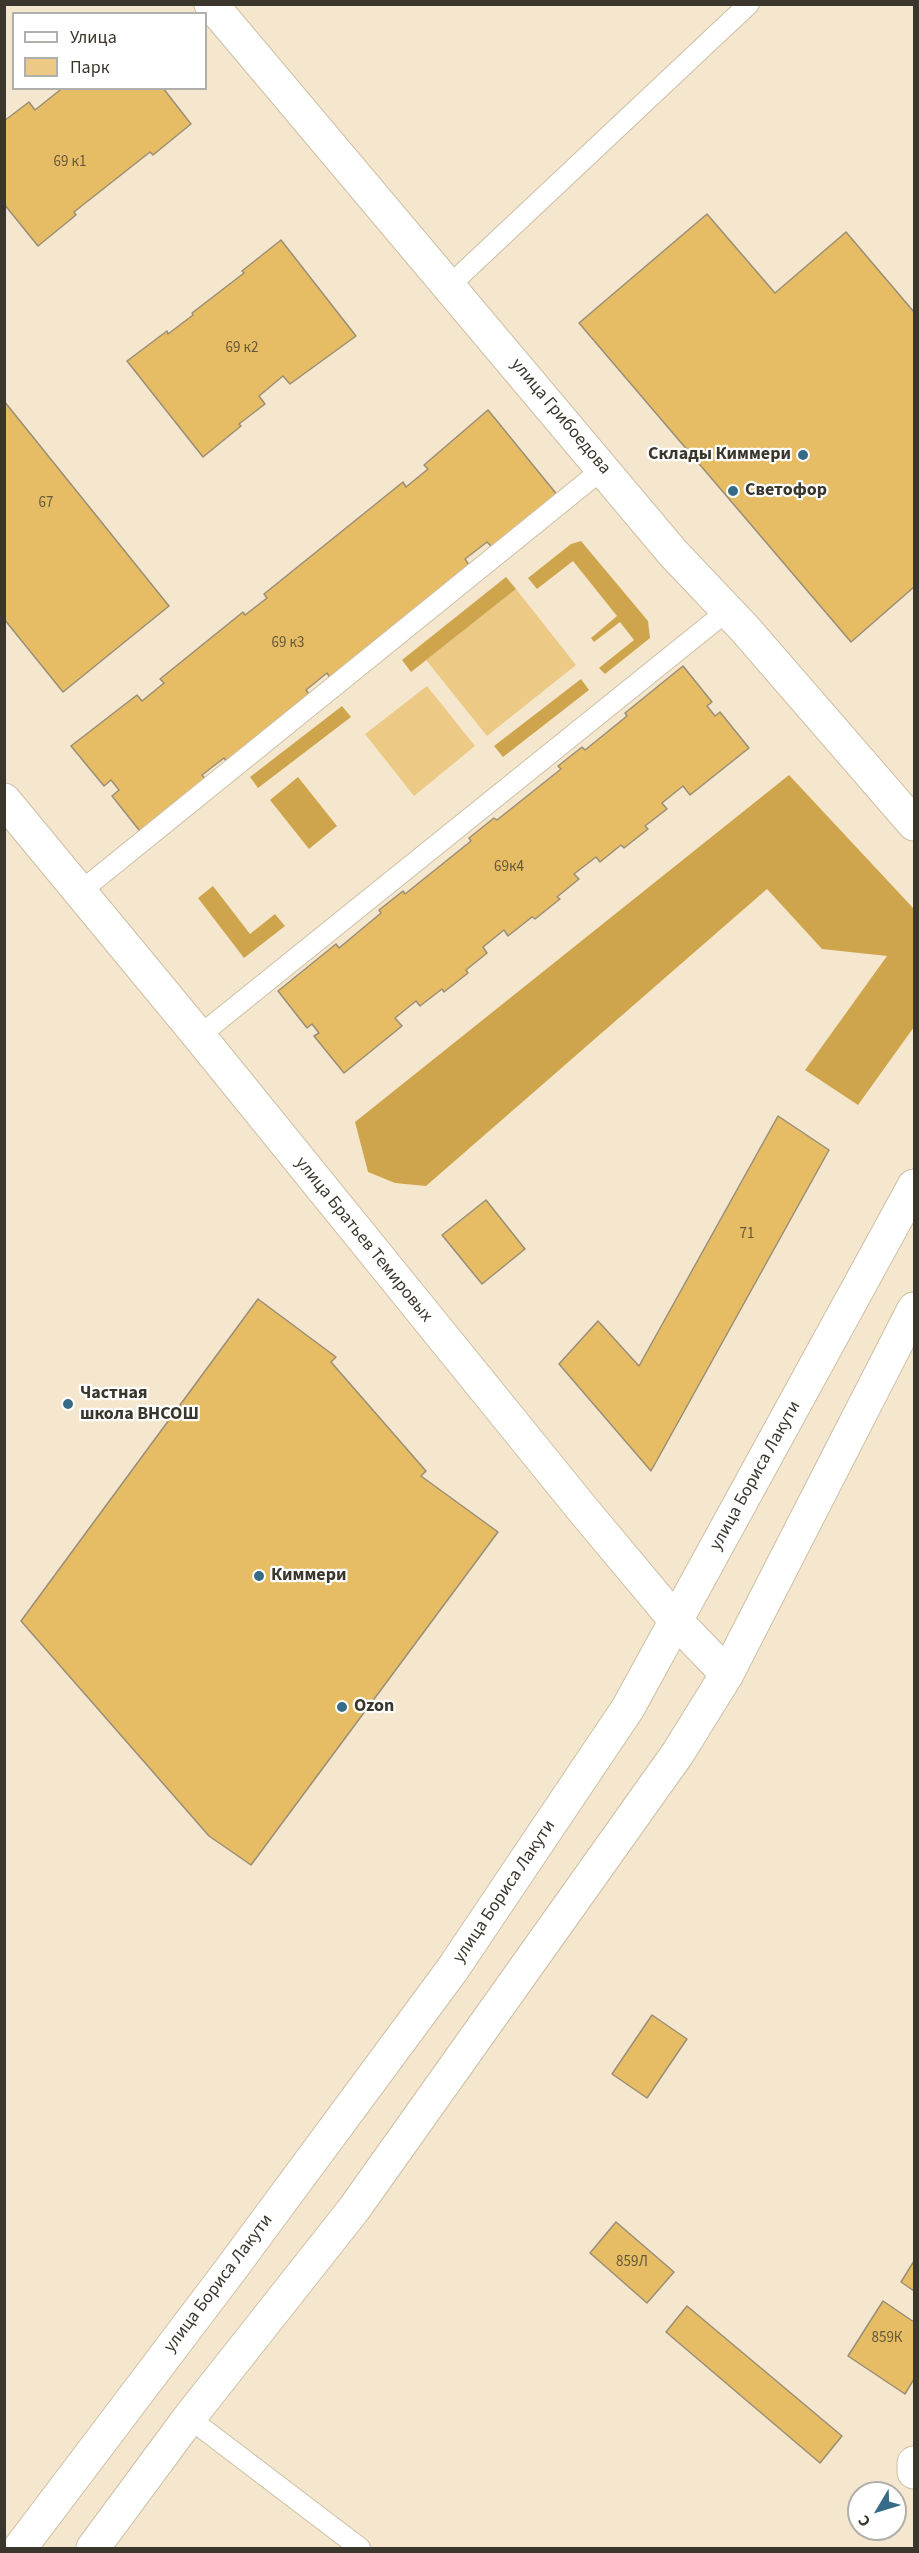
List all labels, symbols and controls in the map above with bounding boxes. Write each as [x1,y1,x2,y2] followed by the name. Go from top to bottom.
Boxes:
[12,12,207,90] legend
[70,25,117,50] text: Улица
[70,55,110,80] text: Парк
[54,154,86,172] house number: 69 к1
[226,340,258,358] house number: 69 к2
[505,355,615,479] street label: улица Грибоедова
[648,444,791,466] place label: Склады Киммери
[796,448,810,462] marker: Склады Киммери
[745,480,827,502] place label: Светофор
[726,484,740,498] marker: Светофор
[39,495,53,513] house number: 67
[272,635,304,653] house number: 69 к3
[494,859,524,877] house number: 69к4
[290,1153,436,1327] street label: улица Братьев Темировых
[740,1226,754,1244] house number: 71
[80,1383,199,1426] place label: Частная школа ВНСОШ
[61,1397,75,1411] marker: Частная школа ВНСОШ
[706,1397,806,1555] street label: улица Бориса Лакути
[271,1565,346,1587] place label: Киммери
[252,1569,266,1583] marker: Киммери
[354,1696,394,1718] place label: Ozon
[335,1700,349,1714] marker: Ozon
[449,1816,561,1968] street label: улица Бориса Лакути
[160,2211,278,2357] street label: улица Бориса Лакути
[616,2254,648,2272] house number: 859Л
[871,2330,903,2348] house number: 859К
[847,2481,907,2541] north arrow
[853,2510,876,2531] text: С

